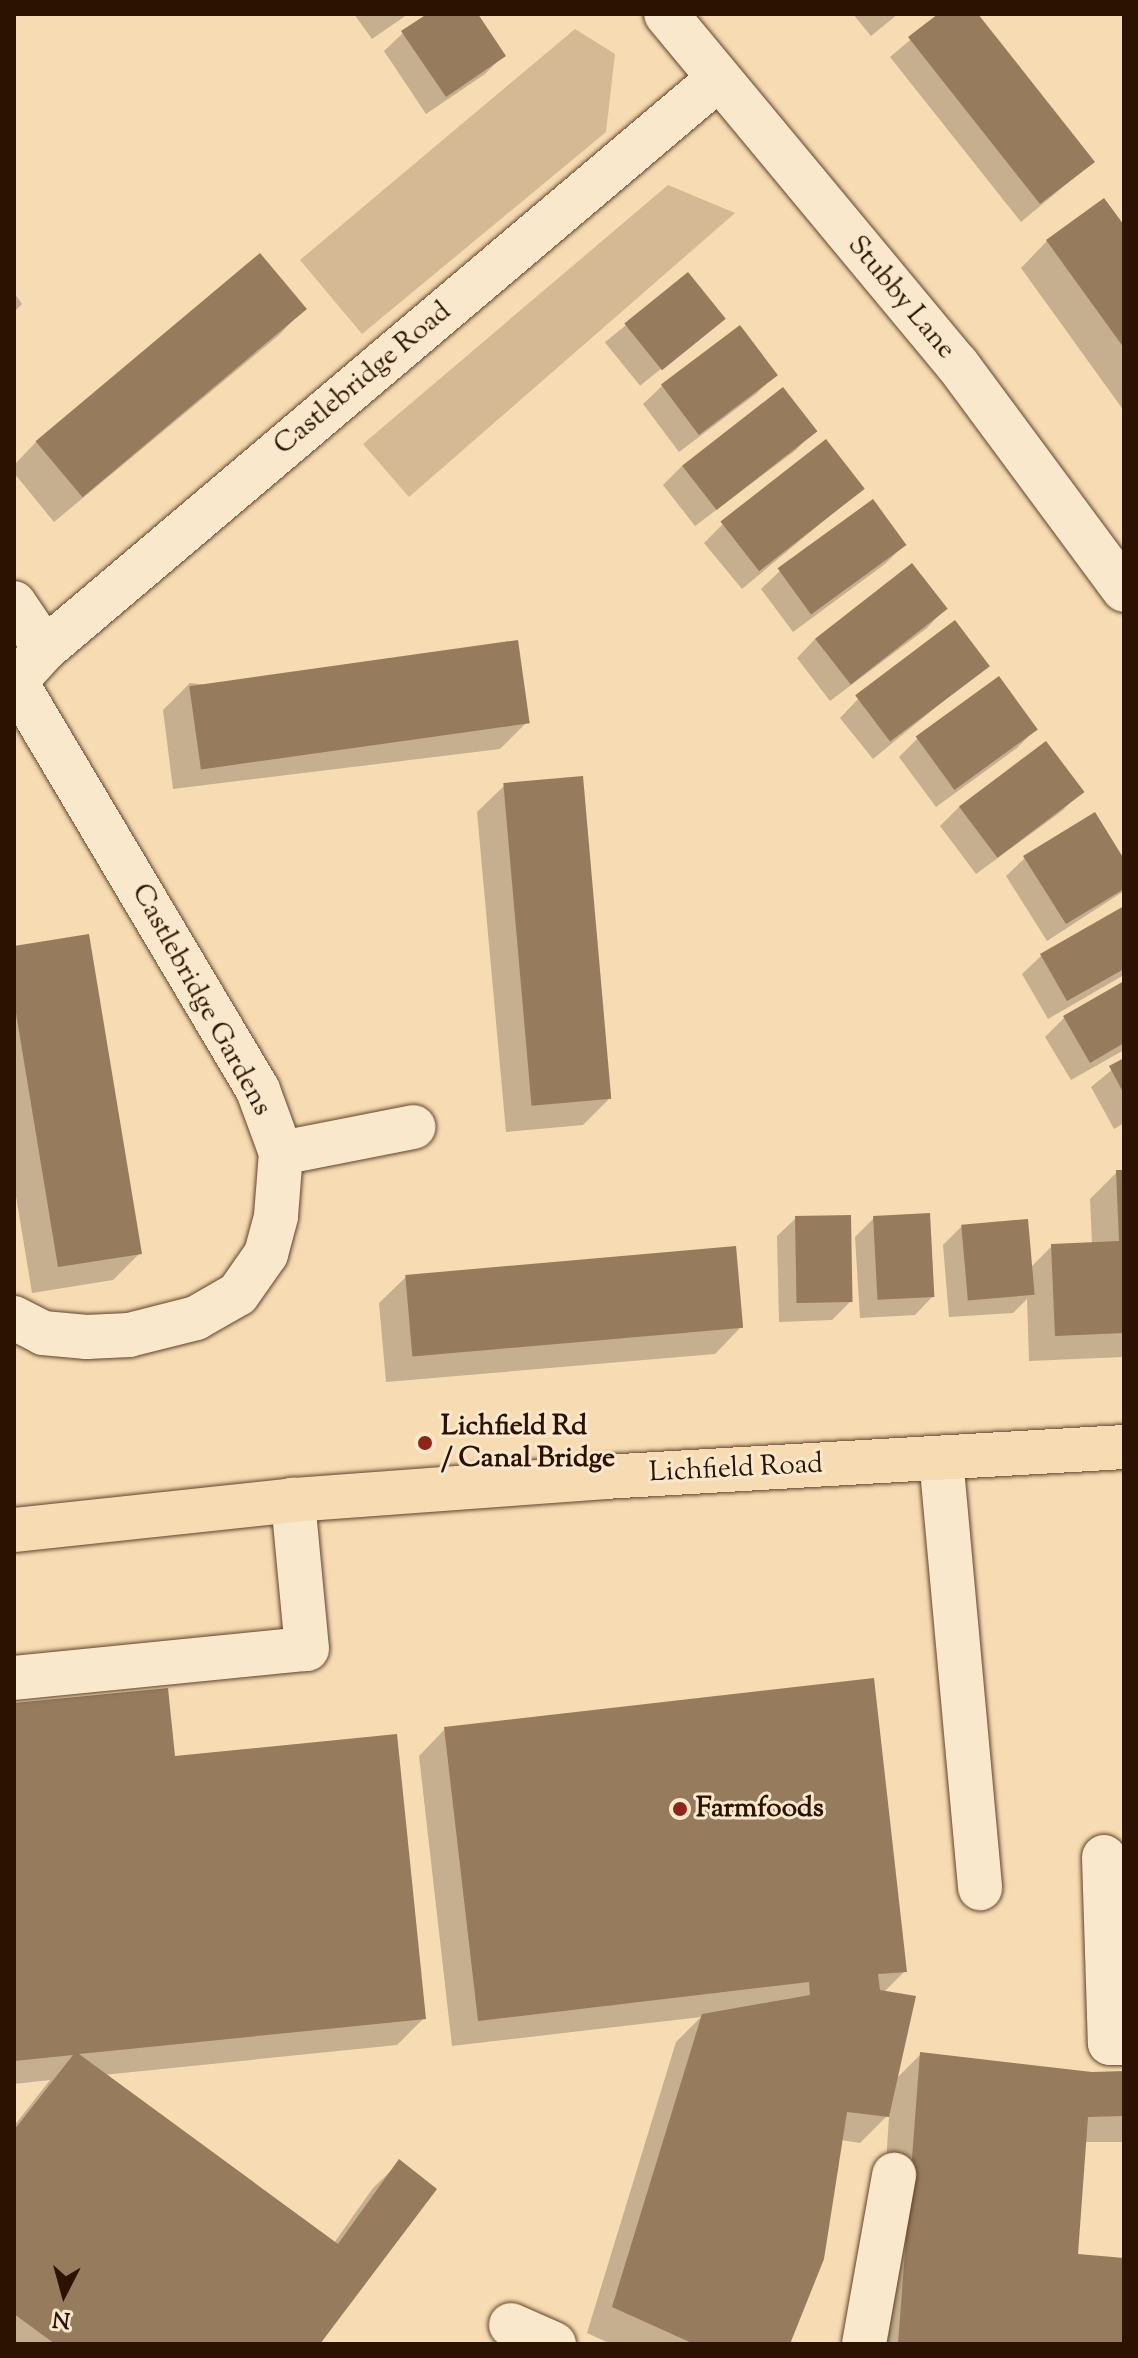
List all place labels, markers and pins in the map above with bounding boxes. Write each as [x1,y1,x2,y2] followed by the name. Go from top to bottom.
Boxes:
[441,1410,615,1476] place label: Lichfield Rd / Canal Bridge
[416,1434,434,1452] marker: Lichfield Rd / Canal Bridge
[696,1792,824,1826] place label: Farmfoods
[671,1800,689,1818] marker: Farmfoods

